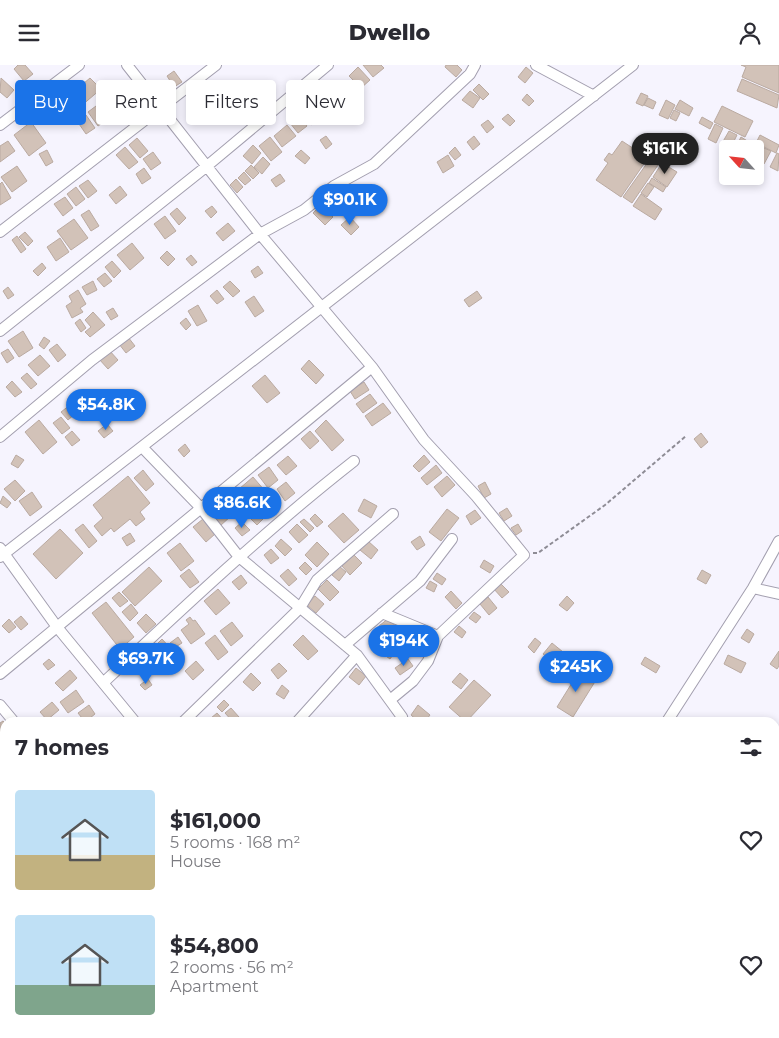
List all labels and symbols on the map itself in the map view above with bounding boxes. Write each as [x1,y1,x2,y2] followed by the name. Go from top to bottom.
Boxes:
[630,133,700,175] pin: $161K
[719,140,764,185] north arrow
[309,184,391,226] pin: $90.1K
[65,389,147,431] pin: $54.8K
[201,487,283,529] pin: $86.6K
[369,625,439,667] pin: $194K
[105,643,187,685] pin: $69.7K
[541,651,611,693] pin: $245K

